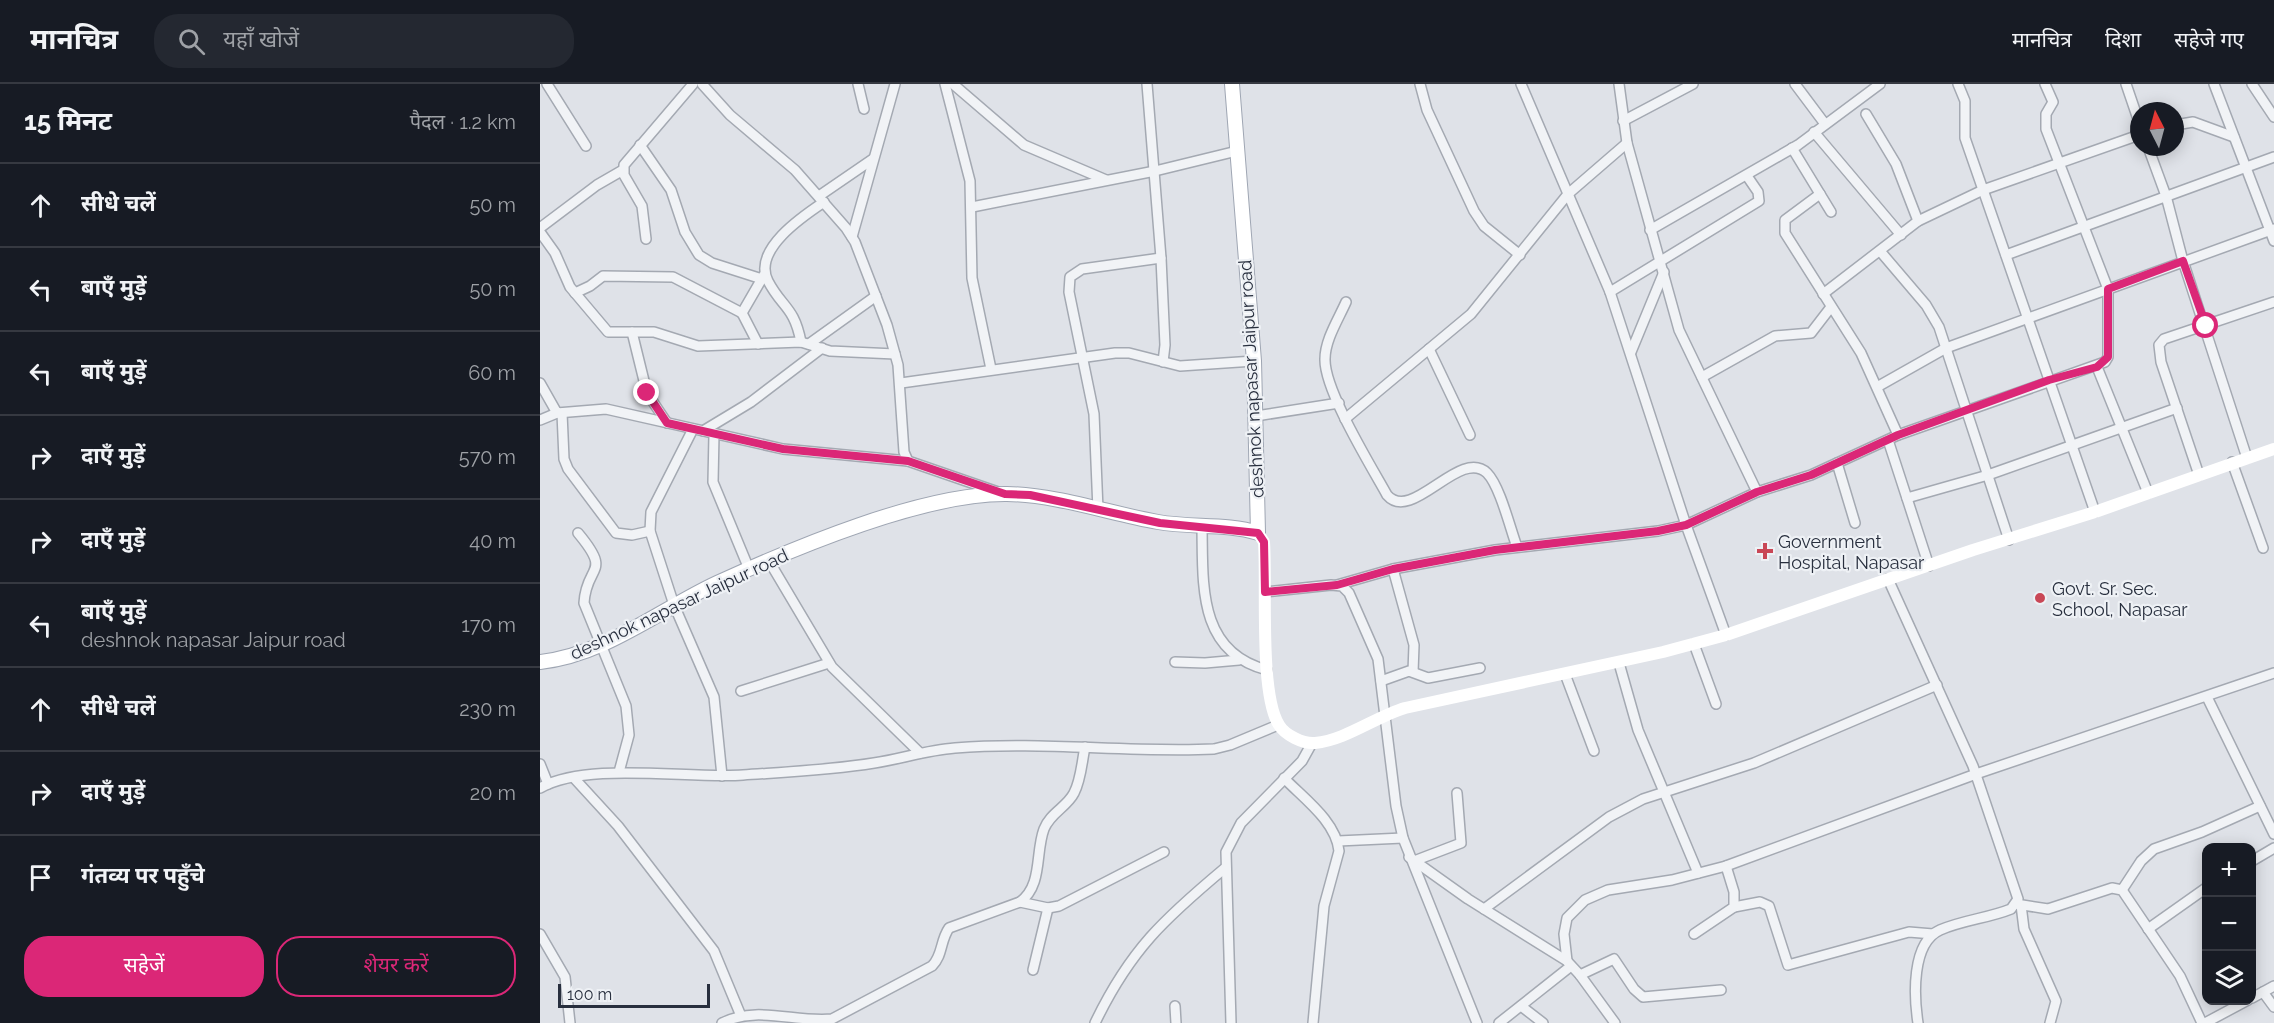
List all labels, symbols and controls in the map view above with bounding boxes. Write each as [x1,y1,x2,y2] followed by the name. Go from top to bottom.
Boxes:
[154,14,574,68] search box
[30,23,118,56] text: मानचित्र
[175,25,208,58] icon: search
[223,26,299,52] text: यहाँ खोजें
[2012,27,2072,52] text: मानचित्र
[2105,27,2141,52] text: दिशा
[2174,27,2244,52] text: सहेजे गए
[2130,102,2184,156] north arrow
[24,106,112,136] text: 15 मिनट
[410,110,516,134] text: पैदल · 1.2 km
[24,189,57,222] icon: ahead
[81,190,156,216] text: सीधे चलें
[469,193,516,217] text: 50 m
[1234,259,1268,499] street label: deshnok napasar Jaipur road
[24,273,57,306] icon: left
[81,274,147,300] text: बाएँ मुड़ें
[469,277,516,301] text: 50 m
[2192,312,2218,338] route start
[24,357,57,390] icon: left
[81,358,147,384] text: बाएँ मुड़ें
[468,361,516,385] text: 60 m
[633,379,659,405] route end
[24,441,57,474] icon: right
[81,442,145,468] text: दाएँ मुड़ें
[459,445,516,469] text: 570 m
[24,525,57,558] icon: right
[81,526,145,552] text: दाएँ मुड़ें
[469,529,516,553] text: 40 m
[1778,531,1925,573] place label: Government Hospital, Napasar
[1756,542,1774,560] marker: Government Hospital, Napasar
[567,544,791,664] street label: deshnok napasar Jaipur road
[2052,578,2188,620] place label: Govt. Sr. Sec. School, Napasar
[2033,591,2047,605] marker: Govt. Sr. Sec. School, Napasar
[81,598,147,624] text: बाएँ मुड़ें
[24,609,57,642] icon: left
[461,613,516,637] text: 170 m
[81,628,346,652] text: deshnok napasar Jaipur road
[24,693,57,726] icon: ahead
[81,694,156,720] text: सीधे चलें
[459,697,516,721] text: 230 m
[24,777,57,810] icon: right
[81,778,145,804] text: दाएँ मुड़ें
[470,781,516,805] text: 20 m
[2202,843,2256,1005] map controls
[2202,843,2256,897] button: +
[24,861,57,894] icon: arrive
[81,862,205,888] text: गंतव्य पर पहुँचे
[2202,897,2256,951] button: −
[24,936,264,997] button: सहेजें
[276,936,516,997] button: शेयर करें
[2202,951,2256,1005] button: layers
[558,981,710,1008] scale bar
[567,985,612,1004] text: 100 m

